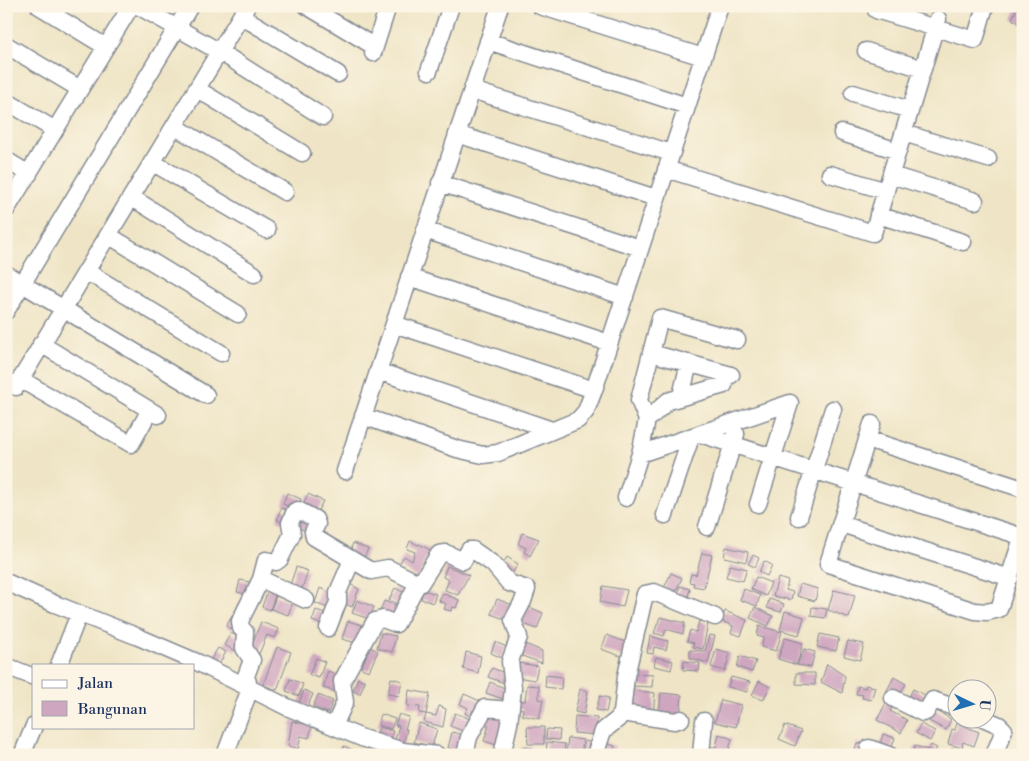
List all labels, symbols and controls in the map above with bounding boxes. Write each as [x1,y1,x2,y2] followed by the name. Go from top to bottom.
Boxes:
[32,664,195,728] legend
[77,674,113,693] text: Jalan
[946,678,996,728] north arrow
[975,699,993,711] text: U
[77,700,147,719] text: Bangunan

